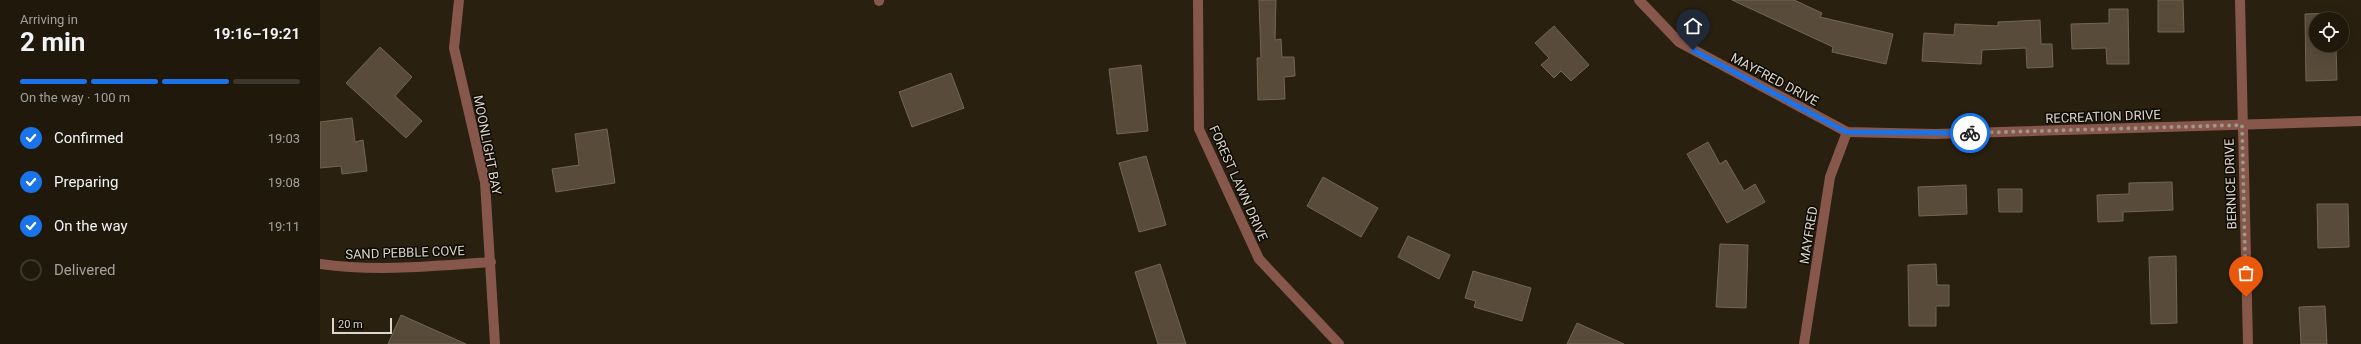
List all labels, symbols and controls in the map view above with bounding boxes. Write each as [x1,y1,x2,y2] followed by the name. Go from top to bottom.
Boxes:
[1676,9,1710,50] pin
[20,12,78,27] text: Arriving in
[2309,12,2349,52] map controls
[2309,12,2349,52] button: locate
[1682,15,1704,37] icon: home
[213,25,300,43] text: 19:16–19:21
[20,27,85,57] text: 2 min
[1728,50,1821,109] street label: MAYFRED DRIVE
[20,90,130,105] text: On the way · 100 m
[470,94,505,197] street label: MOONLIGHT BAY
[2045,107,2161,126] street label: RECREATION DRIVE
[1950,113,1990,153] courier
[1959,122,1981,144] icon: bike
[1206,123,1271,243] street label: FOREST LAWN DRIVE
[20,127,42,149] icon: check
[54,129,124,147] text: Confirmed
[268,131,300,146] text: 19:03
[2221,138,2240,230] street label: BERNICE DRIVE
[20,171,42,193] icon: check
[54,173,118,191] text: Preparing
[268,175,300,190] text: 19:08
[1797,205,1820,265] street label: MAYFRED
[20,215,42,237] icon: check
[54,217,128,235] text: On the way
[268,219,300,234] text: 19:11
[345,243,465,262] street label: SAND PEBBLE COVE
[2229,256,2263,297] pin
[54,261,116,279] text: Delivered
[2235,262,2257,284] icon: bag
[332,316,392,335] scale bar
[338,318,363,331] text: 20 m

